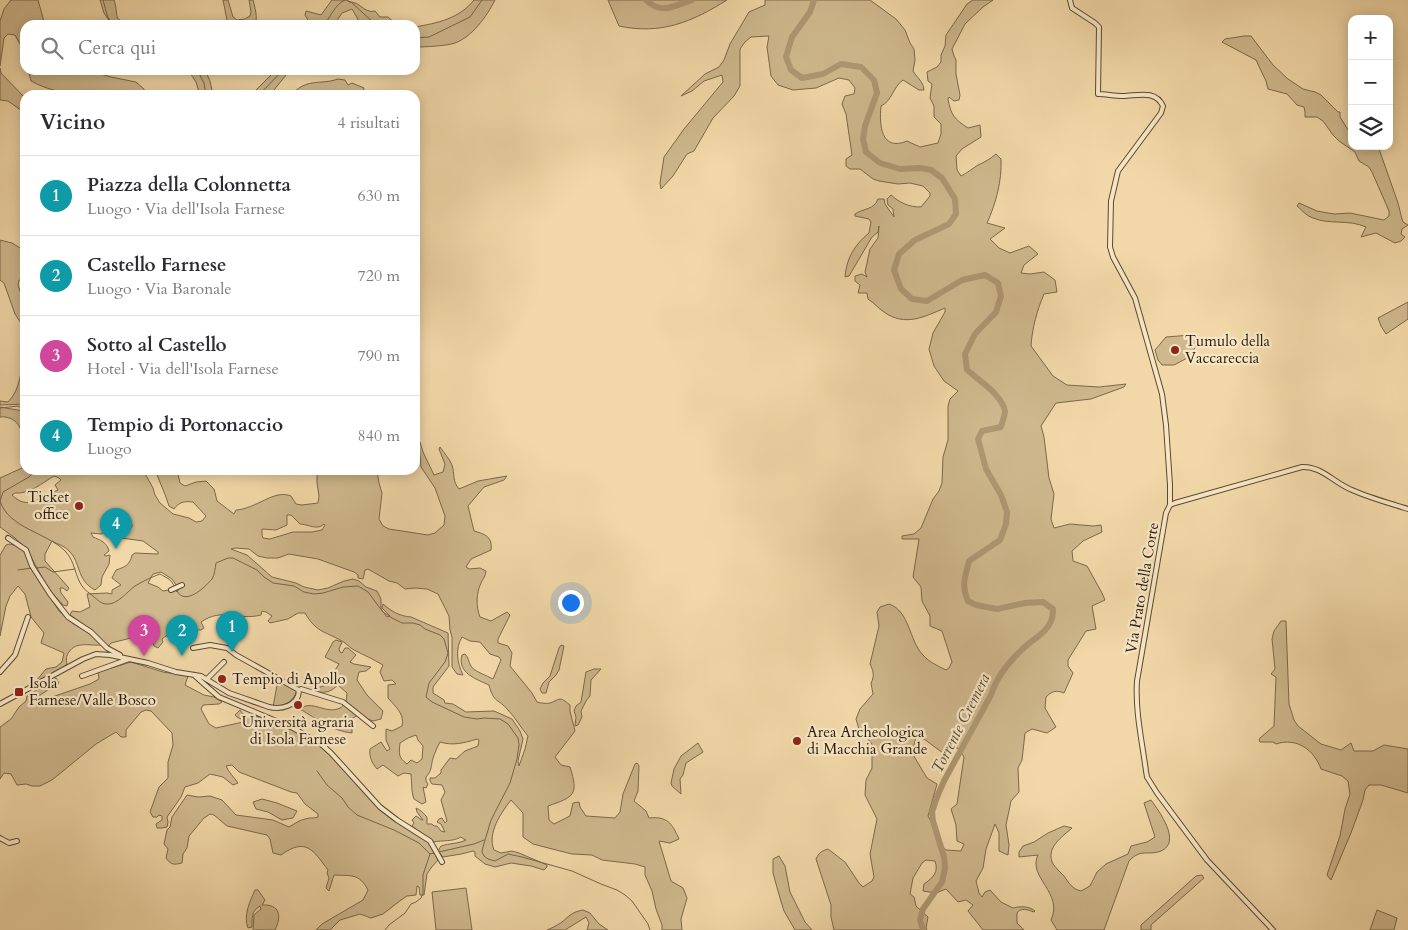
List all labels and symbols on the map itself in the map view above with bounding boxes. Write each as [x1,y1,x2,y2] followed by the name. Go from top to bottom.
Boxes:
[1185,331,1271,368] place label: Tumulo della Vaccareccia
[1169,344,1181,356] marker: Tumulo della Vaccareccia
[27,487,69,524] place label: Ticket office
[73,500,85,512] marker: Ticket office
[100,508,132,549] pin: 4
[1121,521,1163,655] street label: Via Prato della Corte
[558,590,584,616] your location
[216,611,248,652] pin: 1
[128,615,160,656] pin: 3
[166,615,198,656] pin: 2
[232,669,346,689] place label: Tempio di Apollo
[926,670,995,777] water label: Torrente Cremera
[29,673,156,710] place label: Isola Farnese/Valle Bosco
[216,673,228,685] marker: Tempio di Apollo
[13,686,25,698] marker: Isola Farnese/Valle Bosco
[292,699,304,711] marker: Università agraria di Isola Farnese
[242,712,355,749] place label: Università agraria di Isola Farnese
[807,722,928,759] place label: Area Archeologica di Macchia Grande
[791,735,803,747] marker: Area Archeologica di Macchia Grande

